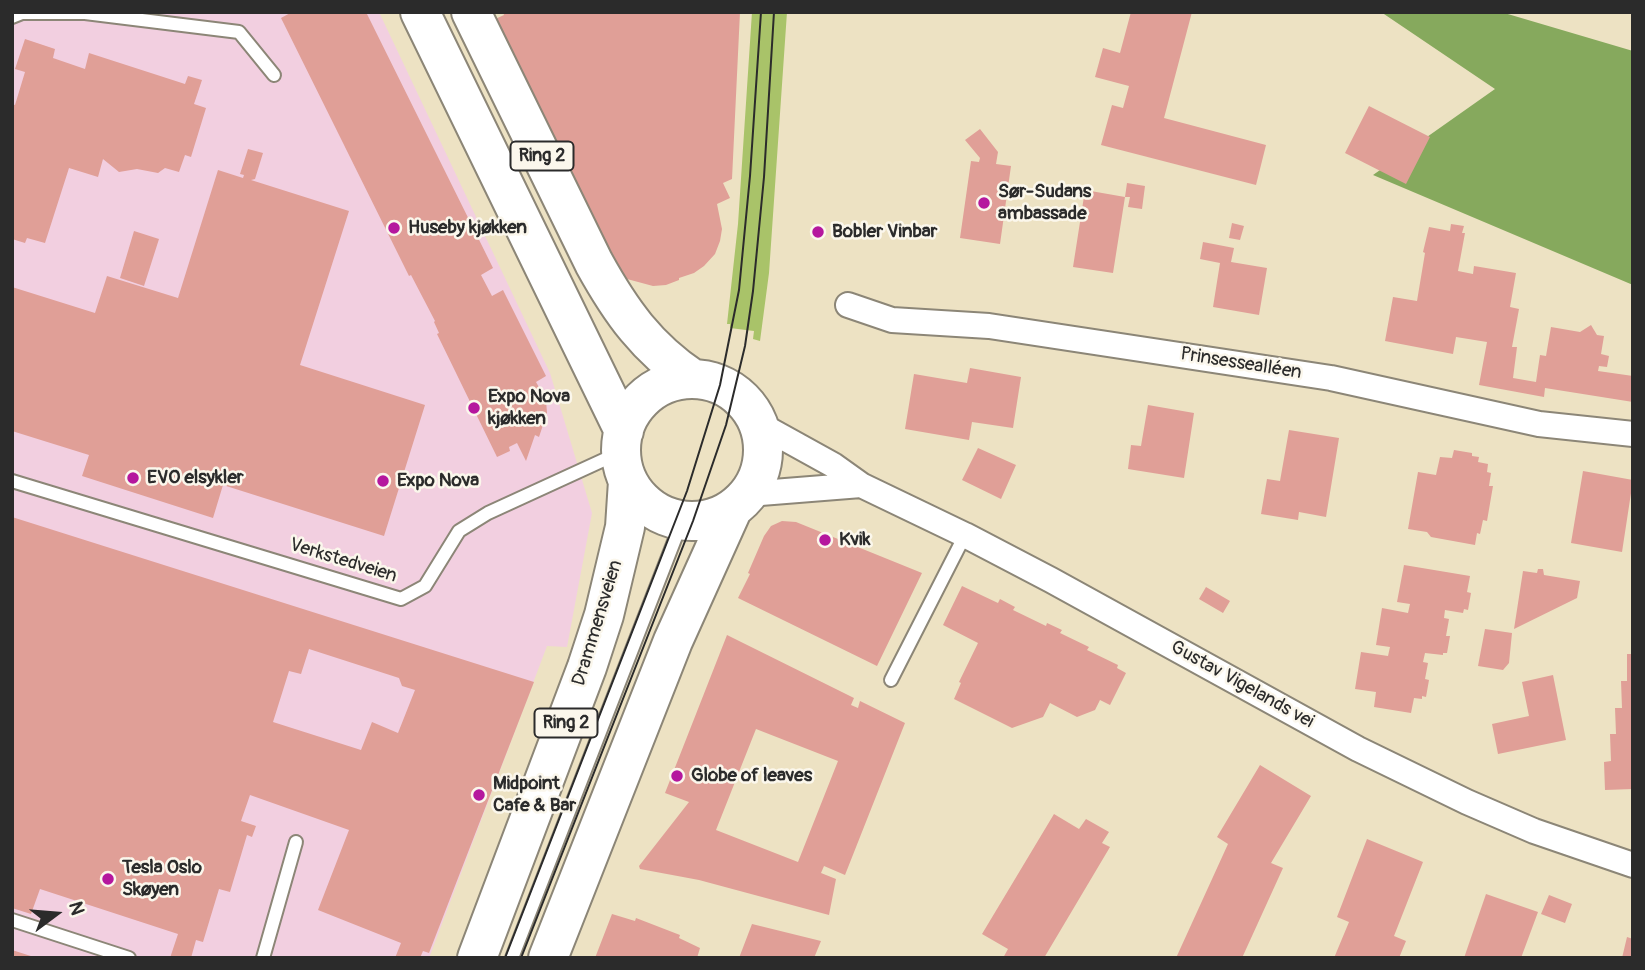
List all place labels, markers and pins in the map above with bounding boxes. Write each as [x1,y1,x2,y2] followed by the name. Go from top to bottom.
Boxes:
[998,181,1091,225] place label: Sør-Sudans ambassade
[976,195,992,211] marker: Sør-Sudans ambassade
[408,217,527,239] place label: Huseby kjøkken
[386,220,402,236] marker: Huseby kjøkken
[832,221,937,243] place label: Bobler Vinbar
[810,224,826,240] marker: Bobler Vinbar
[488,386,570,430] place label: Expo Nova kjøkken
[466,400,482,416] marker: Expo Nova kjøkken
[147,467,244,489] place label: EVO elsykler
[125,470,141,486] marker: EVO elsykler
[397,470,479,492] place label: Expo Nova
[375,473,391,489] marker: Expo Nova
[839,529,870,551] place label: Kvik
[817,532,833,548] marker: Kvik
[691,765,812,787] place label: Globe of leaves
[669,768,685,784] marker: Globe of leaves
[493,773,576,817] place label: Midpoint Cafe & Bar
[471,787,487,803] marker: Midpoint Cafe & Bar
[122,857,202,901] place label: Tesla Oslo Skøyen
[100,871,116,887] marker: Tesla Oslo Skøyen

